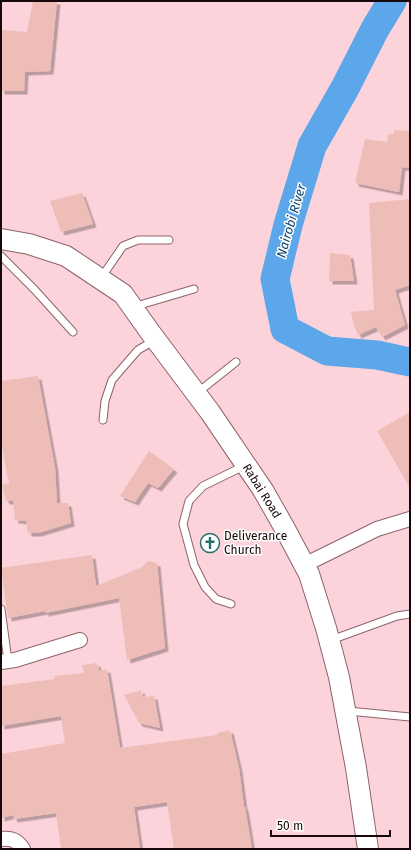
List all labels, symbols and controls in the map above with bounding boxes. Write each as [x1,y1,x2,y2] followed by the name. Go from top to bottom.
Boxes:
[273,182,309,259] water label: Nairobi River
[240,461,284,521] street label: Rabai Road
[224,529,287,557] place label: Deliverance Church
[199,532,221,554] church icon: Deliverance Church
[271,812,390,838] scale bar
[277,819,303,833] text: 50 m

